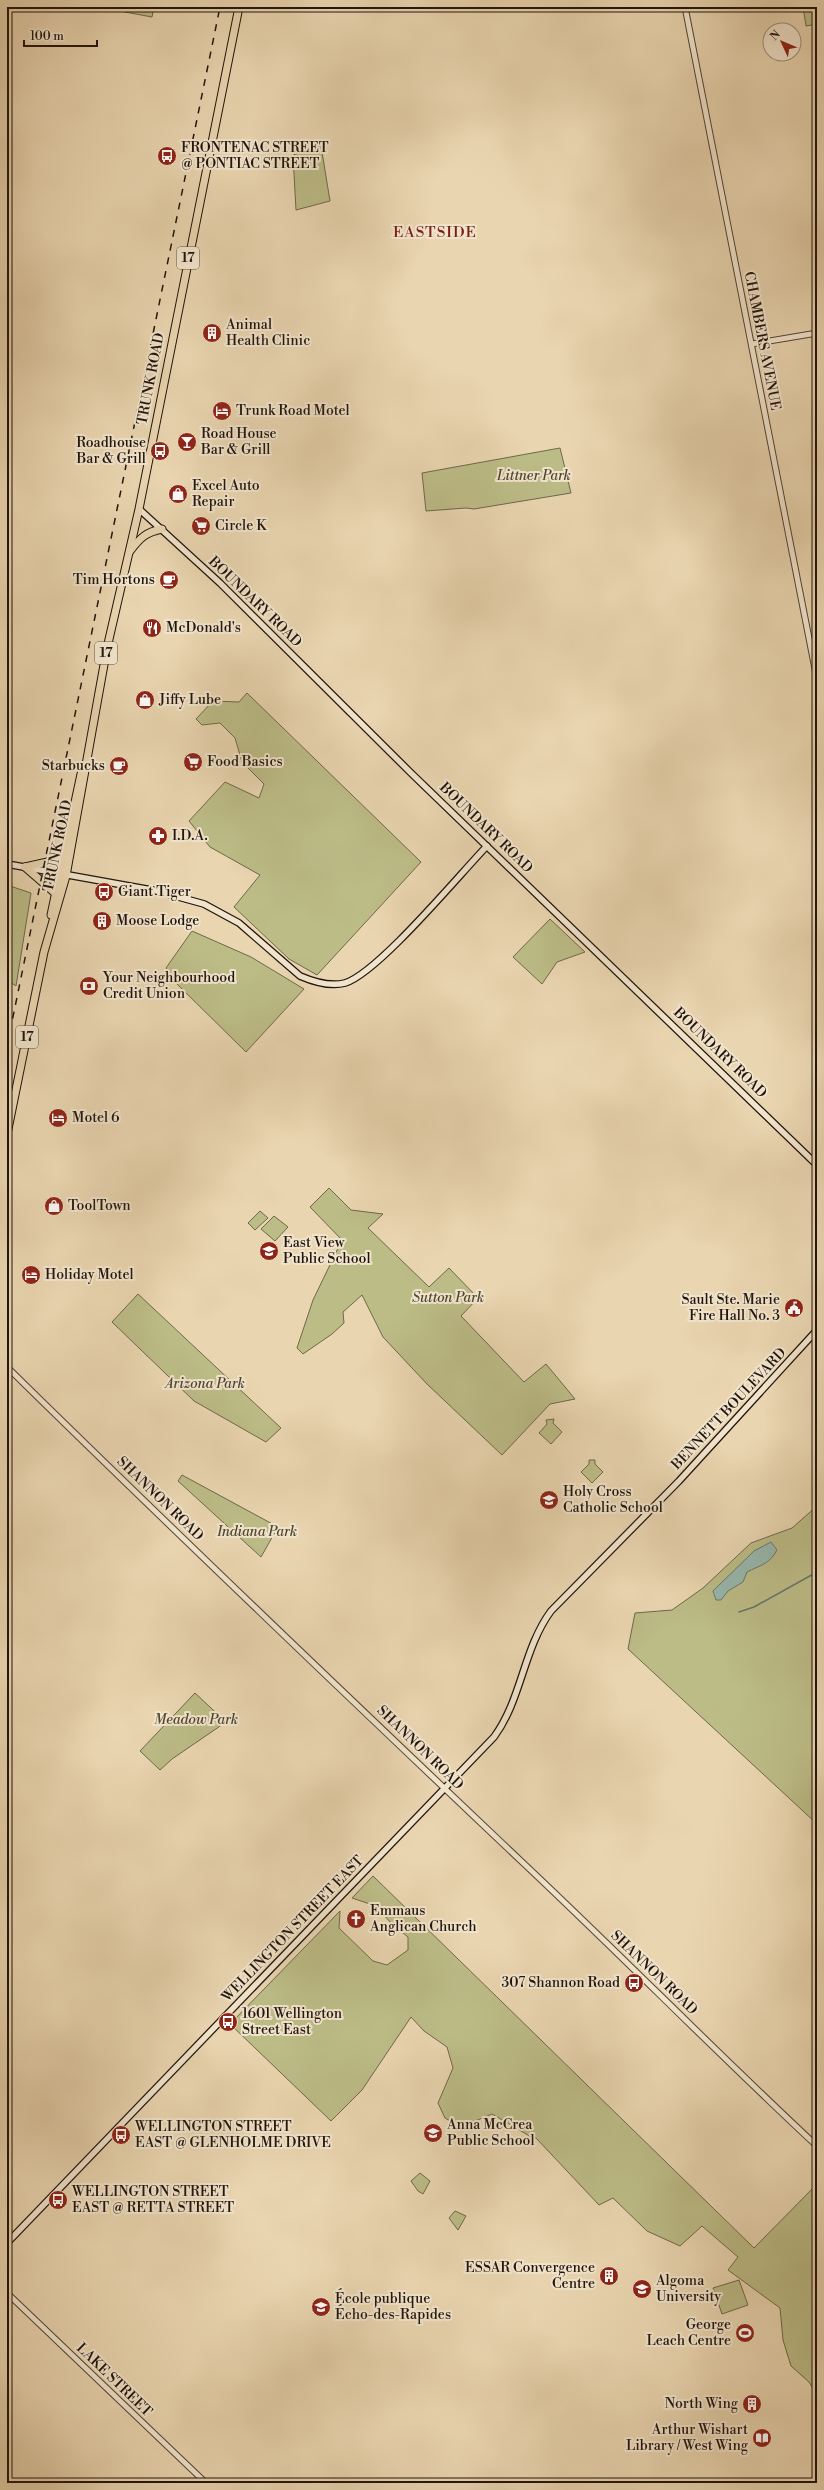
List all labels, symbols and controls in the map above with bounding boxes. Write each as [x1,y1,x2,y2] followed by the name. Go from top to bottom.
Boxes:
[24,22,97,48] scale bar
[762,22,802,62] north arrow
[767,28,784,44] text: N
[30,29,64,44] text: 100 m
[181,139,329,173] place label: FRONTENAC STREET @ PONTIAC STREET
[156,145,178,167] bus stop icon: FRONTENAC STREET @ PONTIAC STREET
[393,223,477,242] district label: EASTSIDE
[177,247,199,269] road number: 17
[740,270,784,412] street label: CHAMBERS AVENUE
[225,316,310,350] place label: Animal Health Clinic
[201,322,223,344] building icon: Animal Health Clinic
[133,331,169,427] street label: TRUNK ROAD
[211,400,233,422] hotel icon: Trunk Road Motel
[236,402,350,420] place label: Trunk Road Motel
[200,425,277,459] place label: Road House Bar & Grill
[176,431,198,453] bar icon: Road House Bar & Grill
[76,434,146,468] place label: Roadhouse Bar & Grill
[149,440,171,462] bus stop icon: Roadhouse Bar & Grill
[496,467,571,485] park label: Littner Park
[192,477,260,511] place label: Excel Auto Repair
[167,483,189,505] shop icon: Excel Auto Repair
[190,515,212,537] supermarket icon: Circle K
[215,517,267,535] place label: Circle K
[204,552,306,651] street label: BOUNDARY ROAD
[158,569,180,591] cafe icon: Tim Hortons
[73,571,155,589] place label: Tim Hortons
[141,617,163,639] restaurant icon: McDonald's
[166,619,241,637] place label: McDonald's
[95,642,117,664] road number: 17
[134,689,156,711] shop icon: Jiffy Lube
[158,691,221,709] place label: Jiffy Lube
[182,751,204,773] supermarket icon: Food Basics
[207,753,283,771] place label: Food Basics
[108,755,130,777] cafe icon: Starbucks
[42,757,105,775] place label: Starbucks
[435,778,537,877] street label: BOUNDARY ROAD
[39,798,77,894] street label: TRUNK ROAD
[147,825,169,847] pharmacy icon: I.D.A.
[172,827,208,845] place label: I.D.A.
[93,881,115,903] bus stop icon: Giant Tiger
[118,883,191,901] place label: Giant Tiger
[91,910,113,932] building icon: Moose Lodge
[116,912,199,930] place label: Moose Lodge
[102,969,235,1003] place label: Your Neighbourhood Credit Union
[78,975,100,997] bank icon: Your Neighbourhood Credit Union
[669,1003,771,1102] street label: BOUNDARY ROAD
[16,1026,38,1048] road number: 17
[47,1107,69,1129] hotel icon: Motel 6
[72,1109,120,1127] place label: Motel 6
[43,1195,65,1217] shop icon: ToolTown
[68,1197,131,1215] place label: ToolTown
[283,1234,371,1268] place label: East View Public School
[258,1240,280,1262] school or university icon: East View Public School
[20,1264,42,1286] hotel icon: Holiday Motel
[45,1266,134,1284] place label: Holiday Motel
[412,1289,484,1307] park label: Sutton Park
[681,1291,780,1325] place label: Sault Ste. Marie Fire Hall No. 3
[783,1297,805,1319] public building icon: Sault Ste. Marie Fire Hall No. 3
[667,1344,790,1474] street label: BENNETT BOULEVARD
[163,1375,245,1393] park label: Arizona Park
[113,1453,207,1545] street label: SHANNON ROAD
[563,1483,663,1517] place label: Holy Cross Catholic School
[538,1489,560,1511] school or university icon: Holy Cross Catholic School
[216,1523,297,1541] park label: Indiana Park
[373,1702,467,1794] street label: SHANNON ROAD
[154,1711,238,1729] park label: Meadow Park
[218,1852,368,2007] street label: WELLINGTON STREET EAST
[369,1902,477,1936] place label: Emmaus Anglican Church
[345,1908,367,1930] church icon: Emmaus Anglican Church
[607,1927,701,2019] street label: SHANNON ROAD
[623,1972,645,1994] bus stop icon: 307 Shannon Road
[502,1974,620,1992] place label: 307 Shannon Road
[242,2005,343,2039] place label: 1601 Wellington Street East
[217,2011,239,2033] bus stop icon: 1601 Wellington Street East
[446,2116,535,2150] place label: Anna McCrea Public School
[134,2118,331,2152] place label: WELLINGTON STREET EAST @ GLENHOLME DRIVE
[422,2122,444,2144] school or university icon: Anna McCrea Public School
[110,2124,132,2146] bus stop icon: WELLINGTON STREET EAST @ GLENHOLME DRIVE
[71,2183,234,2217] place label: WELLINGTON STREET EAST @ RETTA STREET
[47,2189,69,2211] bus stop icon: WELLINGTON STREET EAST @ RETTA STREET
[465,2259,595,2293] place label: ESSAR Convergence Centre
[598,2265,620,2287] building icon: ESSAR Convergence Centre
[655,2272,721,2306] place label: Algoma University
[631,2278,653,2300] school or university icon: Algoma University
[335,2288,451,2324] place label: École publique Écho-des-Rapides
[310,2296,332,2318] school or university icon: École publique Écho-des-Rapides
[646,2316,731,2350] place label: George Leach Centre
[734,2322,756,2344] sports icon: George Leach Centre
[72,2339,156,2421] street label: LAKE STREET
[741,2393,763,2415] building icon: North Wing
[665,2395,739,2413] place label: North Wing
[626,2421,749,2455] place label: Arthur Wishart Library / West Wing
[751,2427,773,2449] library icon: Arthur Wishart Library / West Wing

